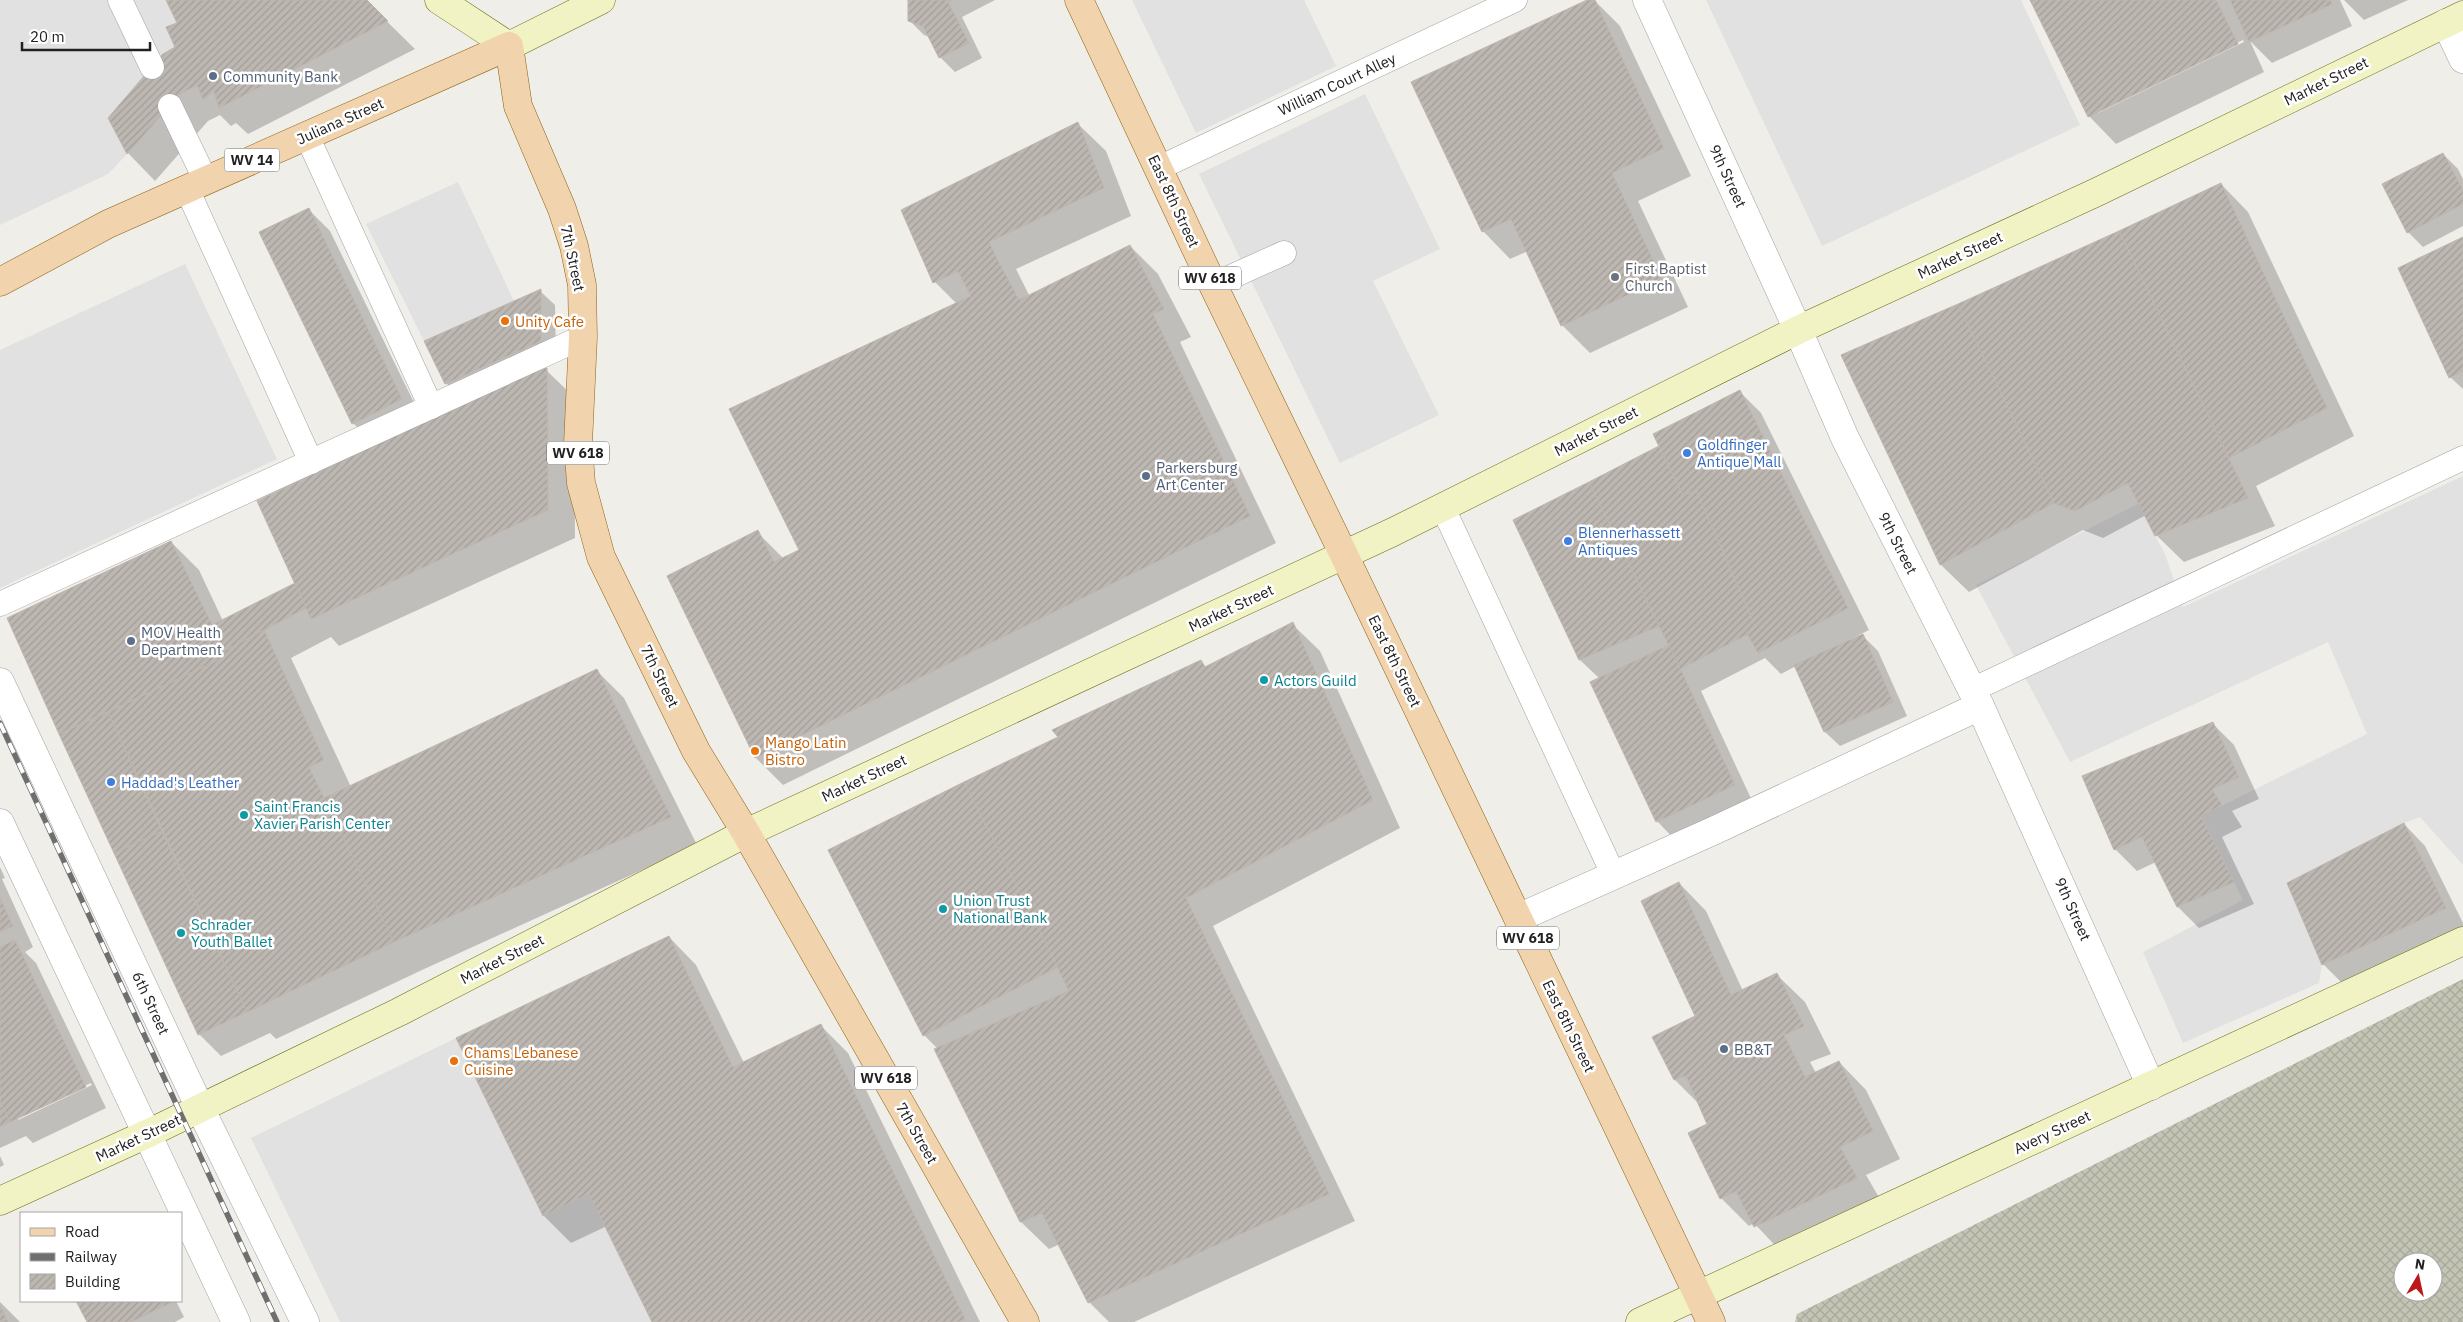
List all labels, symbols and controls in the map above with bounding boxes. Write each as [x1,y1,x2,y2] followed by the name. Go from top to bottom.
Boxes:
[22,20,150,52] scale bar
[30,27,65,46] text: 20 m
[1275,48,1399,120] street label: William Court Alley
[2281,52,2371,110] street label: Market Street
[223,67,338,86] place label: Community Bank
[207,70,219,82] marker: Community Bank
[294,93,386,149] street label: Juliana Street
[1705,141,1751,211] street label: 9th Street
[224,148,280,172] road number: WV 14
[1144,152,1204,250] street label: East 8th Street
[557,223,589,293] street label: 7th Street
[1915,227,2005,283] street label: Market Street
[1625,259,1707,295] place label: First Baptist Church
[1179,266,1241,290] road number: WV 618
[1609,271,1621,283] marker: First Baptist Church
[515,312,584,331] place label: Unity Cafe
[499,315,511,327] marker: Unity Cafe
[1551,402,1641,460] street label: Market Street
[1697,435,1781,471] place label: Goldfinger Antique Mall
[547,442,609,464] road number: WV 618
[1681,447,1693,459] marker: Goldfinger Antique Mall
[1156,458,1238,494] place label: Parkersburg Art Center
[1140,470,1152,482] marker: Parkersburg Art Center
[1874,509,1922,577] street label: 9th Street
[1578,523,1681,559] place label: Blennerhassett Antiques
[1562,535,1574,547] marker: Blennerhassett Antiques
[1186,580,1276,636] street label: Market Street
[1364,612,1426,710] street label: East 8th Street
[141,623,222,659] place label: MOV Health Department
[125,635,137,647] marker: MOV Health Department
[637,642,683,710] street label: 7th Street
[1274,671,1357,690] place label: Actors Guild
[1258,674,1270,686] marker: Actors Guild
[765,733,847,769] place label: Mango Latin Bistro
[749,745,761,757] marker: Mango Latin Bistro
[819,750,909,806] street label: Market Street
[121,773,240,792] place label: Haddad's Leather
[105,776,117,788] marker: Haddad's Leather
[254,797,390,833] place label: Saint Francis Xavier Parish Center
[238,809,250,821] marker: Saint Francis Xavier Parish Center
[2051,874,2095,944] street label: 9th Street
[953,891,1048,927] place label: Union Trust National Bank
[937,903,949,915] marker: Union Trust National Bank
[191,915,273,951] place label: Schrader Youth Ballet
[1497,926,1559,950] road number: WV 618
[175,927,187,939] marker: Schrader Youth Ballet
[457,930,547,988] street label: Market Street
[128,968,174,1038] street label: 6th Street
[1538,977,1600,1075] street label: East 8th Street
[1734,1040,1772,1059] place label: BB&T
[464,1043,578,1079] place label: Chams Lebanese Cuisine
[1718,1043,1730,1055] marker: BB&T
[448,1055,460,1067] marker: Chams Lebanese Cuisine
[855,1066,917,1090] road number: WV 618
[892,1099,942,1167] street label: 7th Street
[2011,1106,2093,1158] street label: Avery Street
[93,1110,183,1166] street label: Market Street
[20,1212,182,1302] legend
[65,1222,100,1241] text: Road
[65,1247,118,1266] text: Railway
[2393,1252,2443,1302] north arrow
[2414,1254,2426,1274] text: N
[65,1272,120,1291] text: Building

